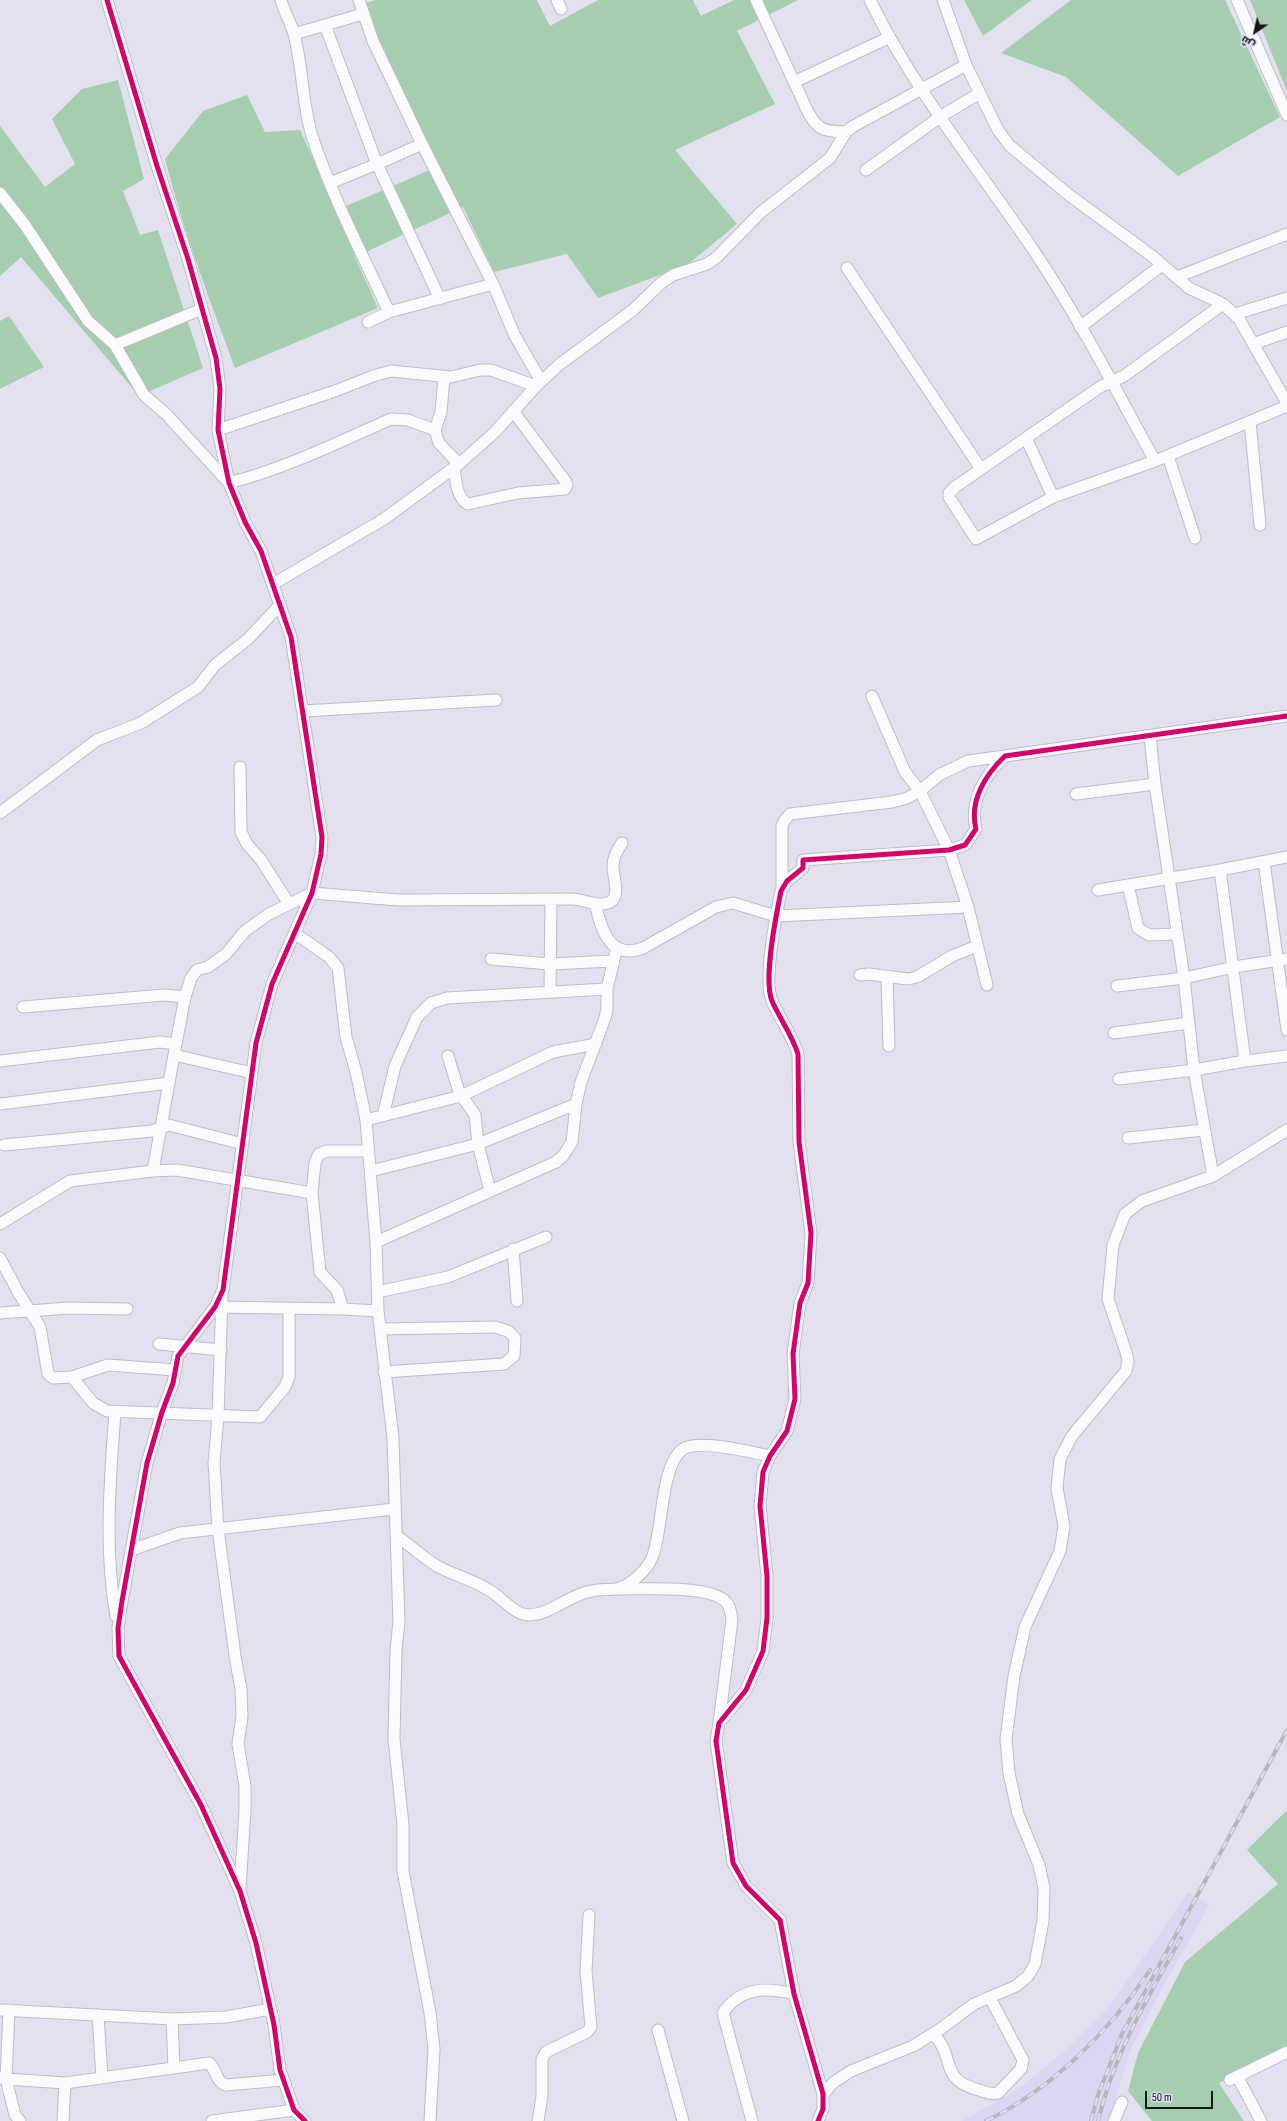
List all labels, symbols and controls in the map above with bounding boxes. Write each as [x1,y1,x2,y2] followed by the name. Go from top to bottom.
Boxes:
[1235,12,1275,52] north arrow
[1239,33,1257,52] text: ش
[1147,2083,1215,2109] scale bar
[1152,2090,1172,2105] text: 50 m

